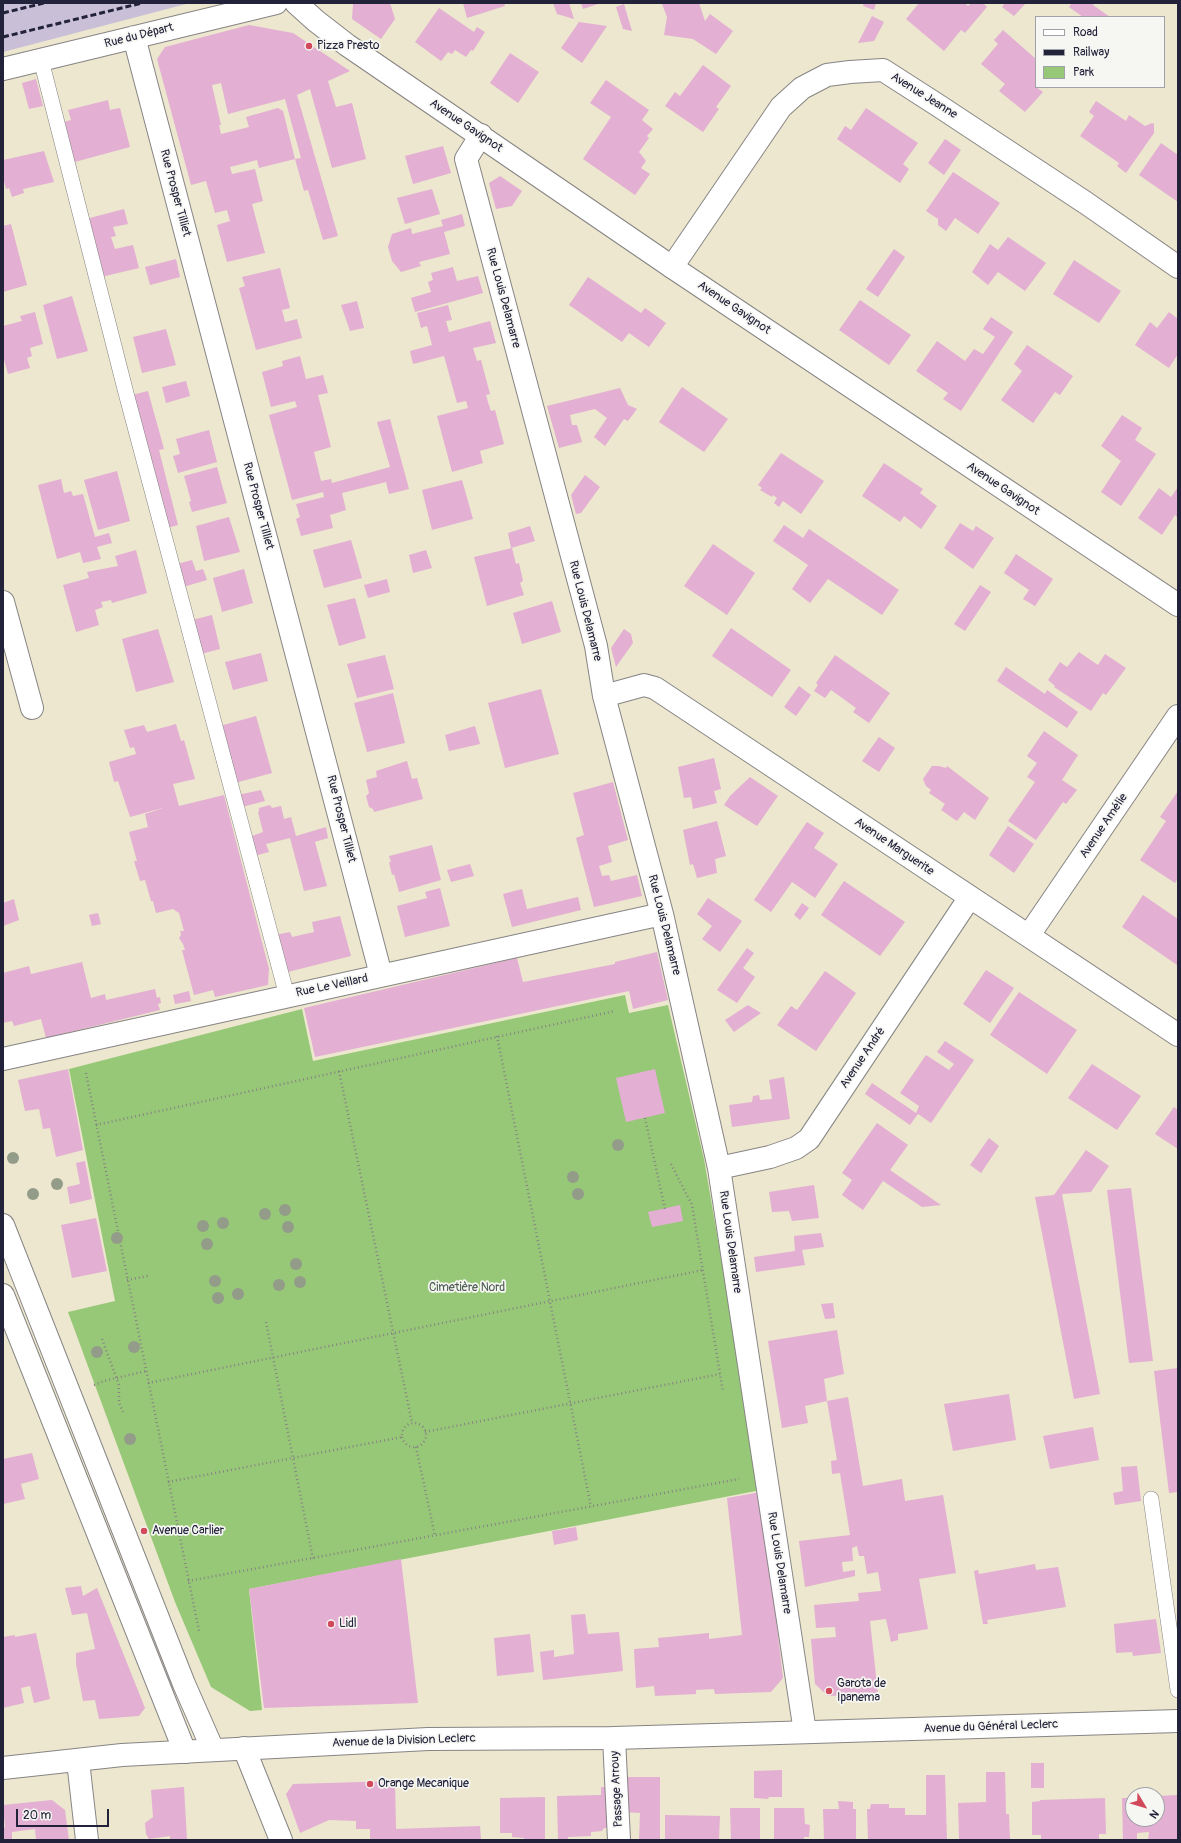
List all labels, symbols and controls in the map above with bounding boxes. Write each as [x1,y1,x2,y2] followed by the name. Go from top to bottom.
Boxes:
[1035,16,1165,88] legend
[103,21,175,51] street label: Rue du Départ
[1073,25,1098,40] text: Road
[317,39,379,53] place label: Pizza Presto
[304,41,314,51] marker: Pizza Presto
[1073,45,1109,60] text: Railway
[1073,65,1094,80] text: Park
[888,70,960,122] street label: Avenue Jeanne
[427,96,505,156] street label: Avenue Gavignot
[156,148,194,238] street label: Rue Prosper Tilliet
[483,246,523,350] street label: Rue Louis Delamarre
[695,278,773,338] street label: Avenue Gavignot
[964,459,1042,519] street label: Avenue Gavignot
[239,461,277,551] street label: Rue Prosper Tilliet
[566,559,604,663] street label: Rue Louis Delamarre
[323,774,359,864] street label: Rue Prosper Tilliet
[1077,791,1131,861] street label: Avenue Amélie
[851,815,937,879] street label: Avenue Marguerite
[645,873,683,977] street label: Rue Louis Delamarre
[295,971,369,1001] street label: Rue Le Veillard
[837,1025,889,1091] street label: Avenue André
[716,1190,744,1294] street label: Rue Louis Delamarre
[429,1281,505,1295] park label: Cimetière Nord
[764,1511,794,1615] street label: Rue Louis Delamarre
[152,1524,224,1538] place label: Avenue Carlier
[139,1526,149,1536] marker: Avenue Carlier
[339,1617,357,1631] place label: Lidl
[326,1619,336,1629] marker: Lidl
[837,1677,886,1705] place label: Garota de Ipanema
[824,1686,834,1696] marker: Garota de Ipanema
[923,1717,1059,1737] street label: Avenue du Général Leclerc
[332,1731,476,1751] street label: Avenue de la Division Leclerc
[608,1751,626,1827] street label: Passage Arrouy
[378,1777,469,1791] place label: Orange Mecanique
[365,1779,375,1789] marker: Orange Mecanique
[1125,1787,1165,1827] north arrow
[18,1801,111,1827] scale bar
[1147,1807,1161,1821] text: N
[23,1808,51,1823] text: 20 m

